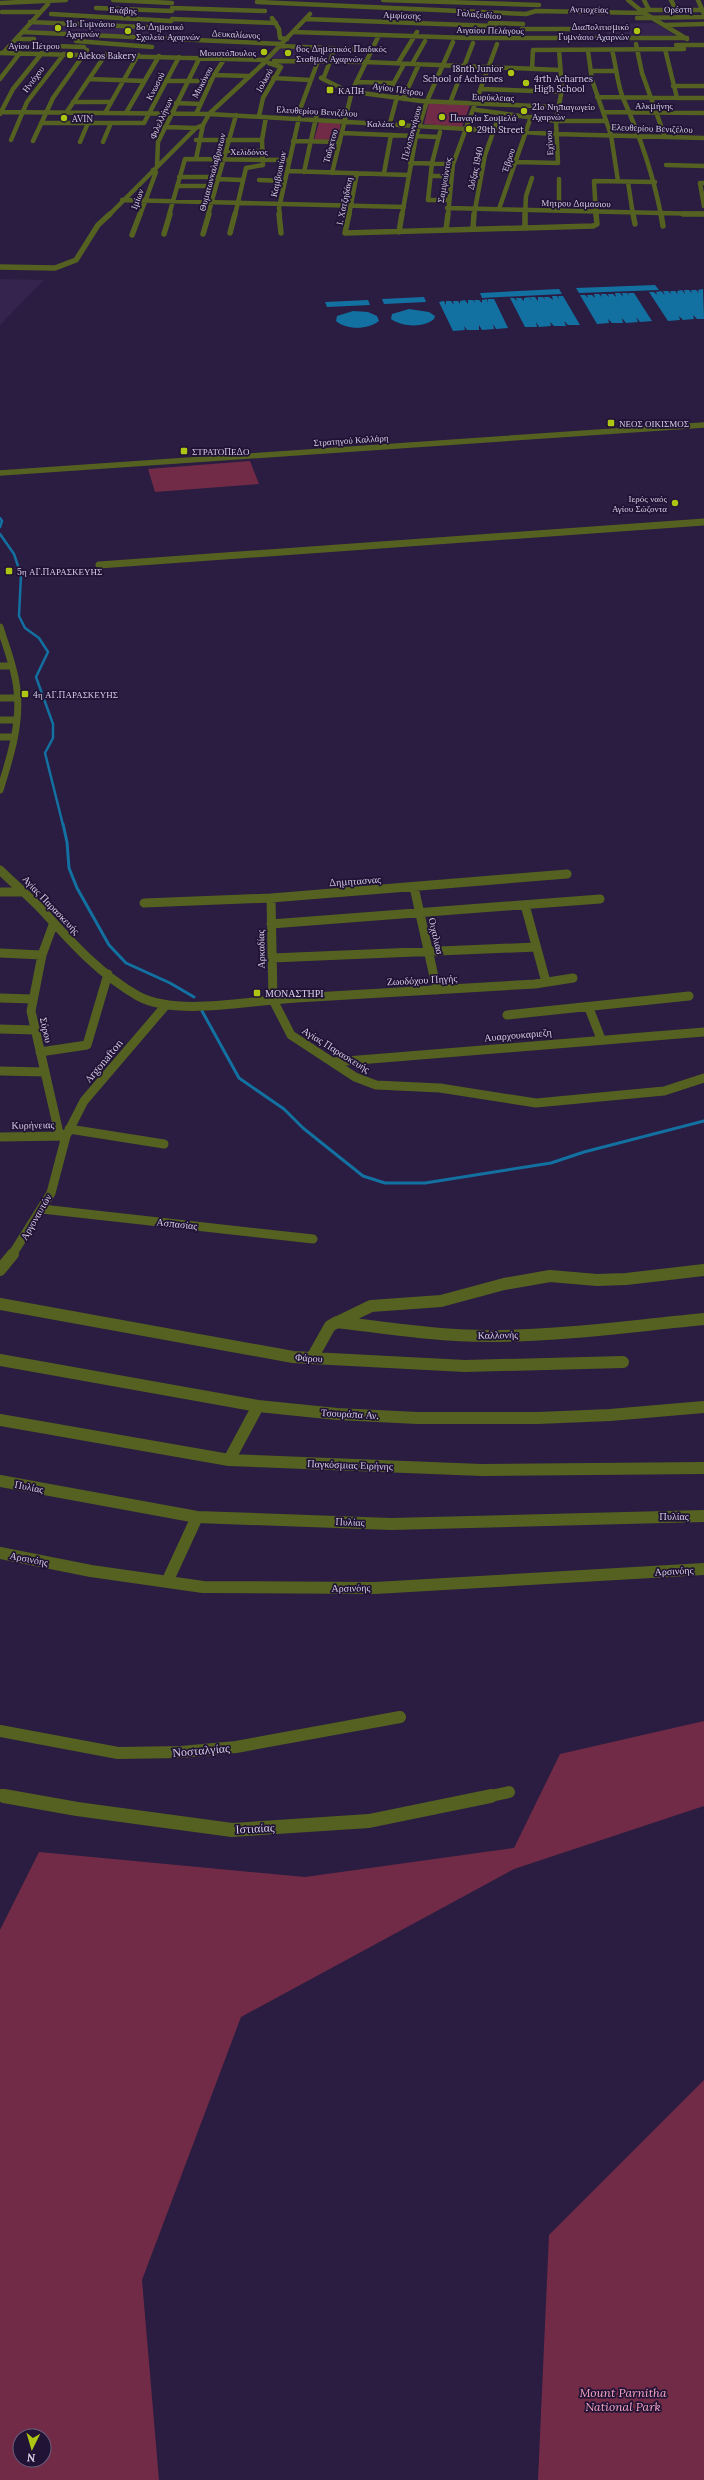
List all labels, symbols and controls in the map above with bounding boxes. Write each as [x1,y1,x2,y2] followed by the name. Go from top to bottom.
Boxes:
[569,3,609,15] street label: Αντιοχείας
[664,3,692,15] street label: Ορέστη
[109,4,137,16] street label: Εκάβης
[456,7,502,21] street label: Γαλαξειδίου
[383,9,421,22] street label: Αμφίσσης
[66,18,115,39] place label: 11ο Γυμνάσιο Αχαρνών
[136,21,200,42] place label: 8ο Δημοτικό Σχολείο Αχαρνών
[558,21,629,43] place label: Διαπολιτισμικό Γυμνάσιο Αχαρνών
[53,23,63,33] marker: 11ο Γυμνάσιο Αχαρνών
[456,24,524,36] street label: Αιγαίου Πελάγους
[123,26,133,36] marker: 8ο Δημοτικό Σχολείο Αχαρνών
[632,26,642,36] marker: Διαπολιτισμικό Γυμνάσιο Αχαρνών
[211,27,261,41] street label: Δευκαλίωνος
[8,40,60,51] street label: Αγίου Πέτρου
[296,43,387,65] place label: 6ος Δημοτικός Παιδικός Σταθμός Αχαρνών
[199,47,256,58] place label: Μουστόπουλος
[259,47,269,57] marker: Μουστόπουλος
[283,48,293,58] marker: 6ος Δημοτικός Παιδικός Σταθμός Αχαρνών
[65,50,75,60] marker: Alekos Bakery
[77,50,136,61] place label: Alekos Bakery
[20,63,47,94] street label: Ηνιόχου
[423,63,503,84] place label: 18nth Junior School of Acharnes
[189,64,215,100] street label: Μυκόνου
[253,66,275,94] street label: Ιολκού
[506,68,516,78] marker: 18nth Junior School of Acharnes
[143,70,167,102] street label: Κνωσού
[534,73,593,94] place label: 4rth Acharnes High School
[521,78,531,88] marker: 4rth Acharnes High School
[372,80,425,98] street label: Αγίου Πέτρου
[325,85,335,95] marker: ΚΑΠΗ
[338,85,365,96] place label: ΚΑΠΗ
[472,91,515,103] street label: Ευρύκλειας
[147,95,175,141] street label: Φιλελλήνων
[635,100,673,112] street label: Αλκμήνης
[532,101,595,122] place label: 21ο Νηπιαγωγείο Αχαρνών
[276,103,359,119] street label: Ελευθερίου Βενιζέλου
[398,104,424,161] street label: Πελοποννήσου
[519,106,529,116] marker: 21ο Νηπιαγωγείο Αχαρνών
[437,112,447,122] marker: Παναγία Σουμελά
[450,112,517,124] place label: Παναγία Σουμελά
[59,113,69,123] marker: AVIN
[71,113,93,124] place label: AVIN
[367,118,394,129] place label: Καλέας
[397,118,407,128] marker: Καλέας
[611,121,693,135] street label: Ελευθερίου Βενιζέλου
[464,124,474,134] marker: 29th Street
[477,124,524,135] place label: 29th Street
[320,128,340,164] street label: Ταΰγετου
[543,130,555,156] street label: Εχίνου
[196,132,229,212] street label: Θυματωνκαλαβρυτων
[465,145,485,191] street label: Δόξας 1940
[230,146,268,157] street label: Χελιδόνος
[499,146,517,174] street label: Έβρου
[268,150,289,198] street label: Καμβουνίων
[435,156,454,204] street label: Σαμψούντος
[334,176,355,226] street label: Ι. Χατζηδάκη
[128,187,147,211] street label: Ιμίων
[541,197,611,210] street label: Μητρου Δαμασιου
[606,418,616,428] marker: ΝΕΟΣ ΟΙΚΙΣΜΟΣ
[619,418,689,429] place label: ΝΕΟΣ ΟΙΚΙΣΜΟΣ
[313,432,389,448] street label: Στρατηγού Καλλάρη
[179,446,189,456] marker: ΣΤΡΑΤΟΠΕΔΟ
[192,446,250,457] place label: ΣΤΡΑΤΟΠΕΔΟ
[612,493,667,514] place label: Ιερός ναός Αγίου Σώζοντα
[670,498,680,508] marker: Ιερός ναός Αγίου Σώζοντα
[4,566,14,576] marker: 5η ΑΓ.ΠΑΡΑΣΚΕΥΗΣ
[17,566,102,577] place label: 5η ΑΓ.ΠΑΡΑΣΚΕΥΗΣ
[20,689,30,699] marker: 4η ΑΓ.ΠΑΡΑΣΚΕΥΗΣ
[33,689,118,700] place label: 4η ΑΓ.ΠΑΡΑΣΚΕΥΗΣ
[19,873,83,937] street label: Αγίας Παρασκευής
[329,873,381,889] street label: Δημητασνας
[425,916,447,956] street label: Οιχαλιασ
[254,929,268,969] street label: Αρκαδίας
[386,972,458,988] street label: Ζωοδόχου Πηγής
[265,987,324,1000] place label: ΜΟΝΑΣΤΗΡΙ
[252,988,262,998] marker: ΜΟΝΑΣΤΗΡΙ
[37,1016,55,1044] street label: Σύρου
[300,1024,372,1076] street label: Αγίας Παρασκευής
[484,1026,552,1044] street label: Αυαρχουκαριεζη
[82,1037,126,1086] street label: Argonafton
[11,1118,55,1132] street label: Κυρήνειας
[18,1191,55,1243] street label: Αργοναυτών
[156,1215,198,1233] street label: Ασπασίας
[478,1328,518,1342] street label: Καλλονής
[295,1351,323,1365] street label: Φάρου
[321,1406,379,1422] street label: Τσουράπα Αν.
[307,1457,393,1473] street label: Παγκόσμιας Ειρήνης
[13,1478,45,1496] street label: Πυλίας
[659,1510,689,1523] street label: Πυλίας
[335,1515,365,1529] street label: Πυλίας
[9,1549,49,1569] street label: Αρσινόης
[654,1563,694,1579] street label: Αρσινόης
[331,1581,371,1595] street label: Αρσινόης
[172,1740,231,1760] street label: Νοσταλγίας
[235,1819,275,1837] street label: Ιστιαίας
[579,2385,667,2414] park label: Mount Parnitha National Park
[12,2428,52,2468] north arrow
[26,2451,36,2465] text: N

